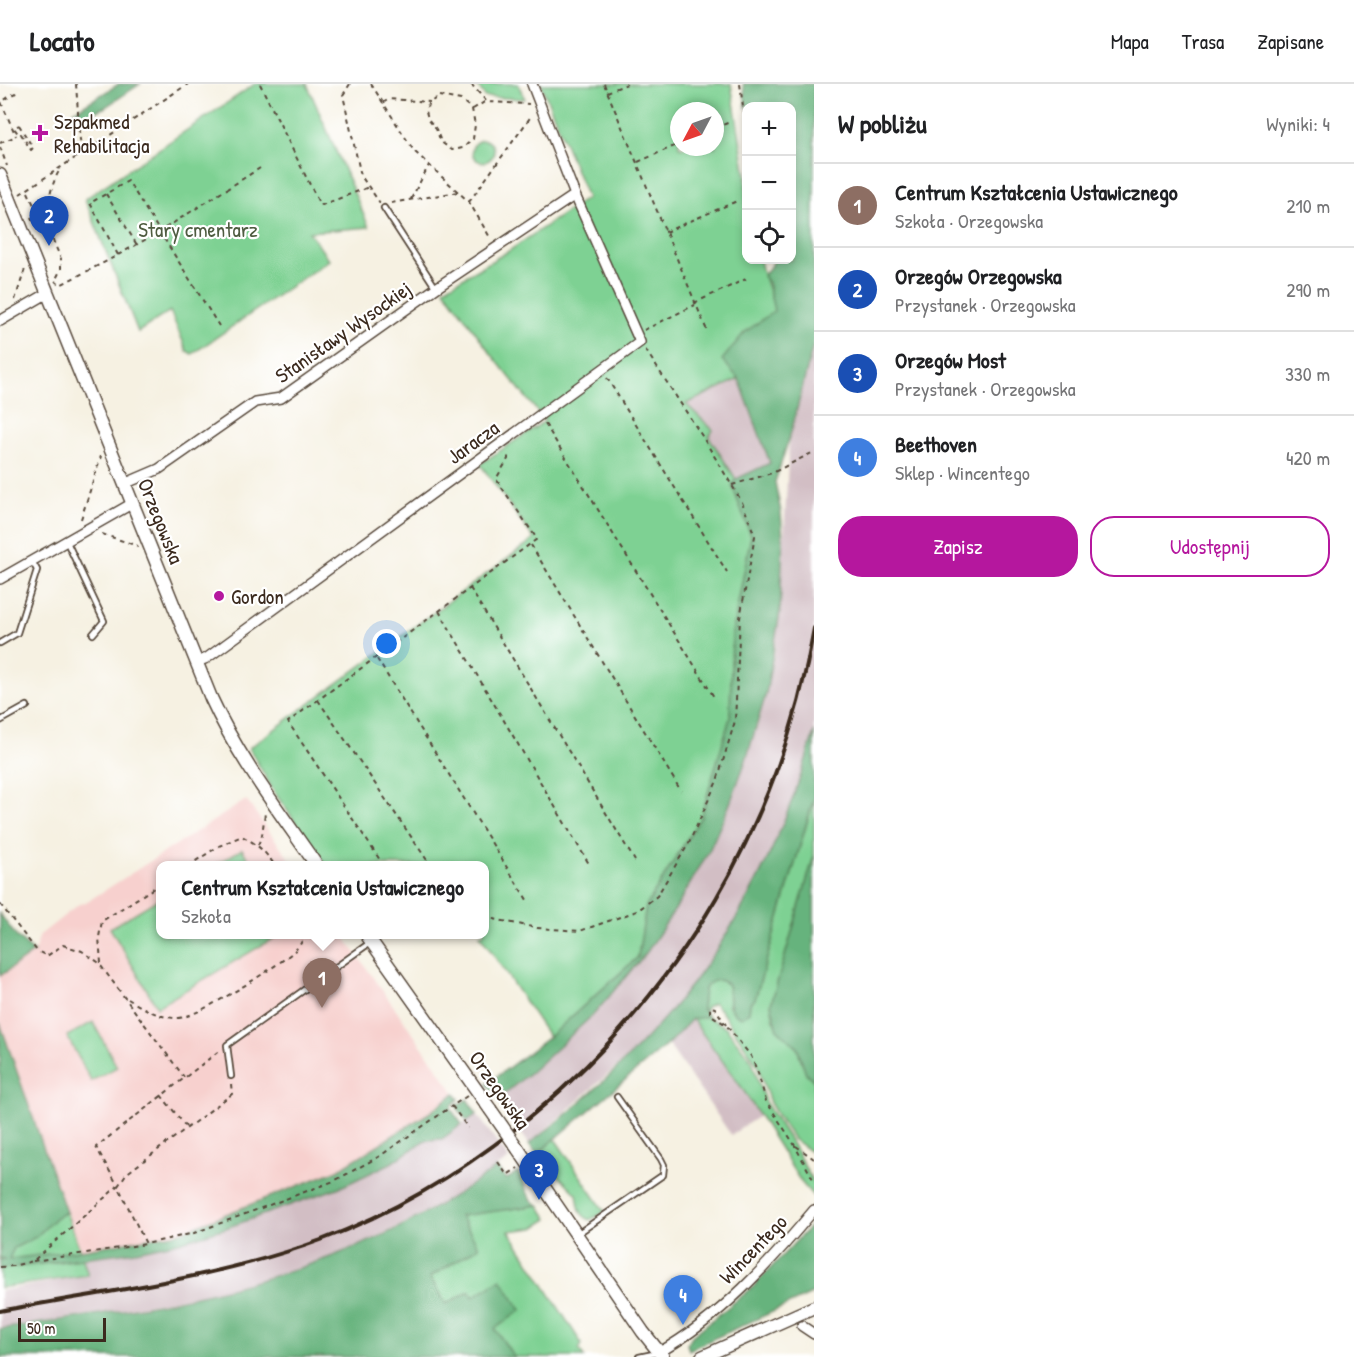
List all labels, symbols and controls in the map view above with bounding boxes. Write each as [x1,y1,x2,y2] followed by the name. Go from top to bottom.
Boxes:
[30,22,94,60] text: Locato
[1111,27,1149,56] text: Mapa
[1182,27,1224,56] text: Trasa
[1257,27,1324,56] text: Zapisane
[670,102,724,156] north arrow
[742,102,796,264] map controls
[742,102,796,156] button: +
[838,106,927,141] text: W pobliżu
[54,107,149,160] place label: Szpakmed Rehabilitacja
[1266,110,1330,137] text: Wyniki: 4
[31,124,49,142] marker: Szpakmed Rehabilitacja
[742,156,796,210] button: −
[895,177,1178,207] text: Centrum Kształcenia Ustawicznego
[854,192,861,219] text: 1
[1286,192,1330,219] text: 210 m
[29,196,68,246] pin: 2
[895,207,1043,234] text: Szkoła · Orzegowska
[742,210,796,264] button: locate
[138,215,258,244] park label: Stary cmentarz
[895,261,1062,291] text: Orzegów Orzegowska
[269,274,417,390] street label: Stanisławy Wysockiej
[853,276,862,303] text: 2
[1286,276,1330,303] text: 290 m
[895,291,1076,318] text: Przystanek · Orzegowska
[895,345,1006,375] text: Orzegów Most
[853,360,862,387] text: 3
[1285,360,1330,387] text: 330 m
[895,375,1076,402] text: Przystanek · Orzegowska
[441,413,505,471] street label: Jaracza
[895,429,977,459] text: Beethoven
[854,444,861,471] text: 4
[1286,444,1330,471] text: 420 m
[895,459,1030,486] text: Sklep · Wincentego
[131,474,191,568] street label: Orzegowska
[838,516,1078,577] button: Zapisz
[1090,516,1330,577] button: Udostępnij
[231,582,284,611] place label: Gordon
[212,589,226,603] marker: Gordon
[372,629,401,658] your location
[156,861,489,939] popup
[181,872,464,902] text: Centrum Kształcenia Ustawicznego
[181,902,231,929] text: Szkoła
[302,958,342,1008] pin: 1
[462,1045,538,1135] street label: Orzegowska
[520,1150,558,1200] pin: 3
[713,1208,793,1290] street label: Wincentego
[664,1276,702,1325] pin: 4
[18,1315,106,1342] scale bar
[27,1317,56,1339] text: 50 m

